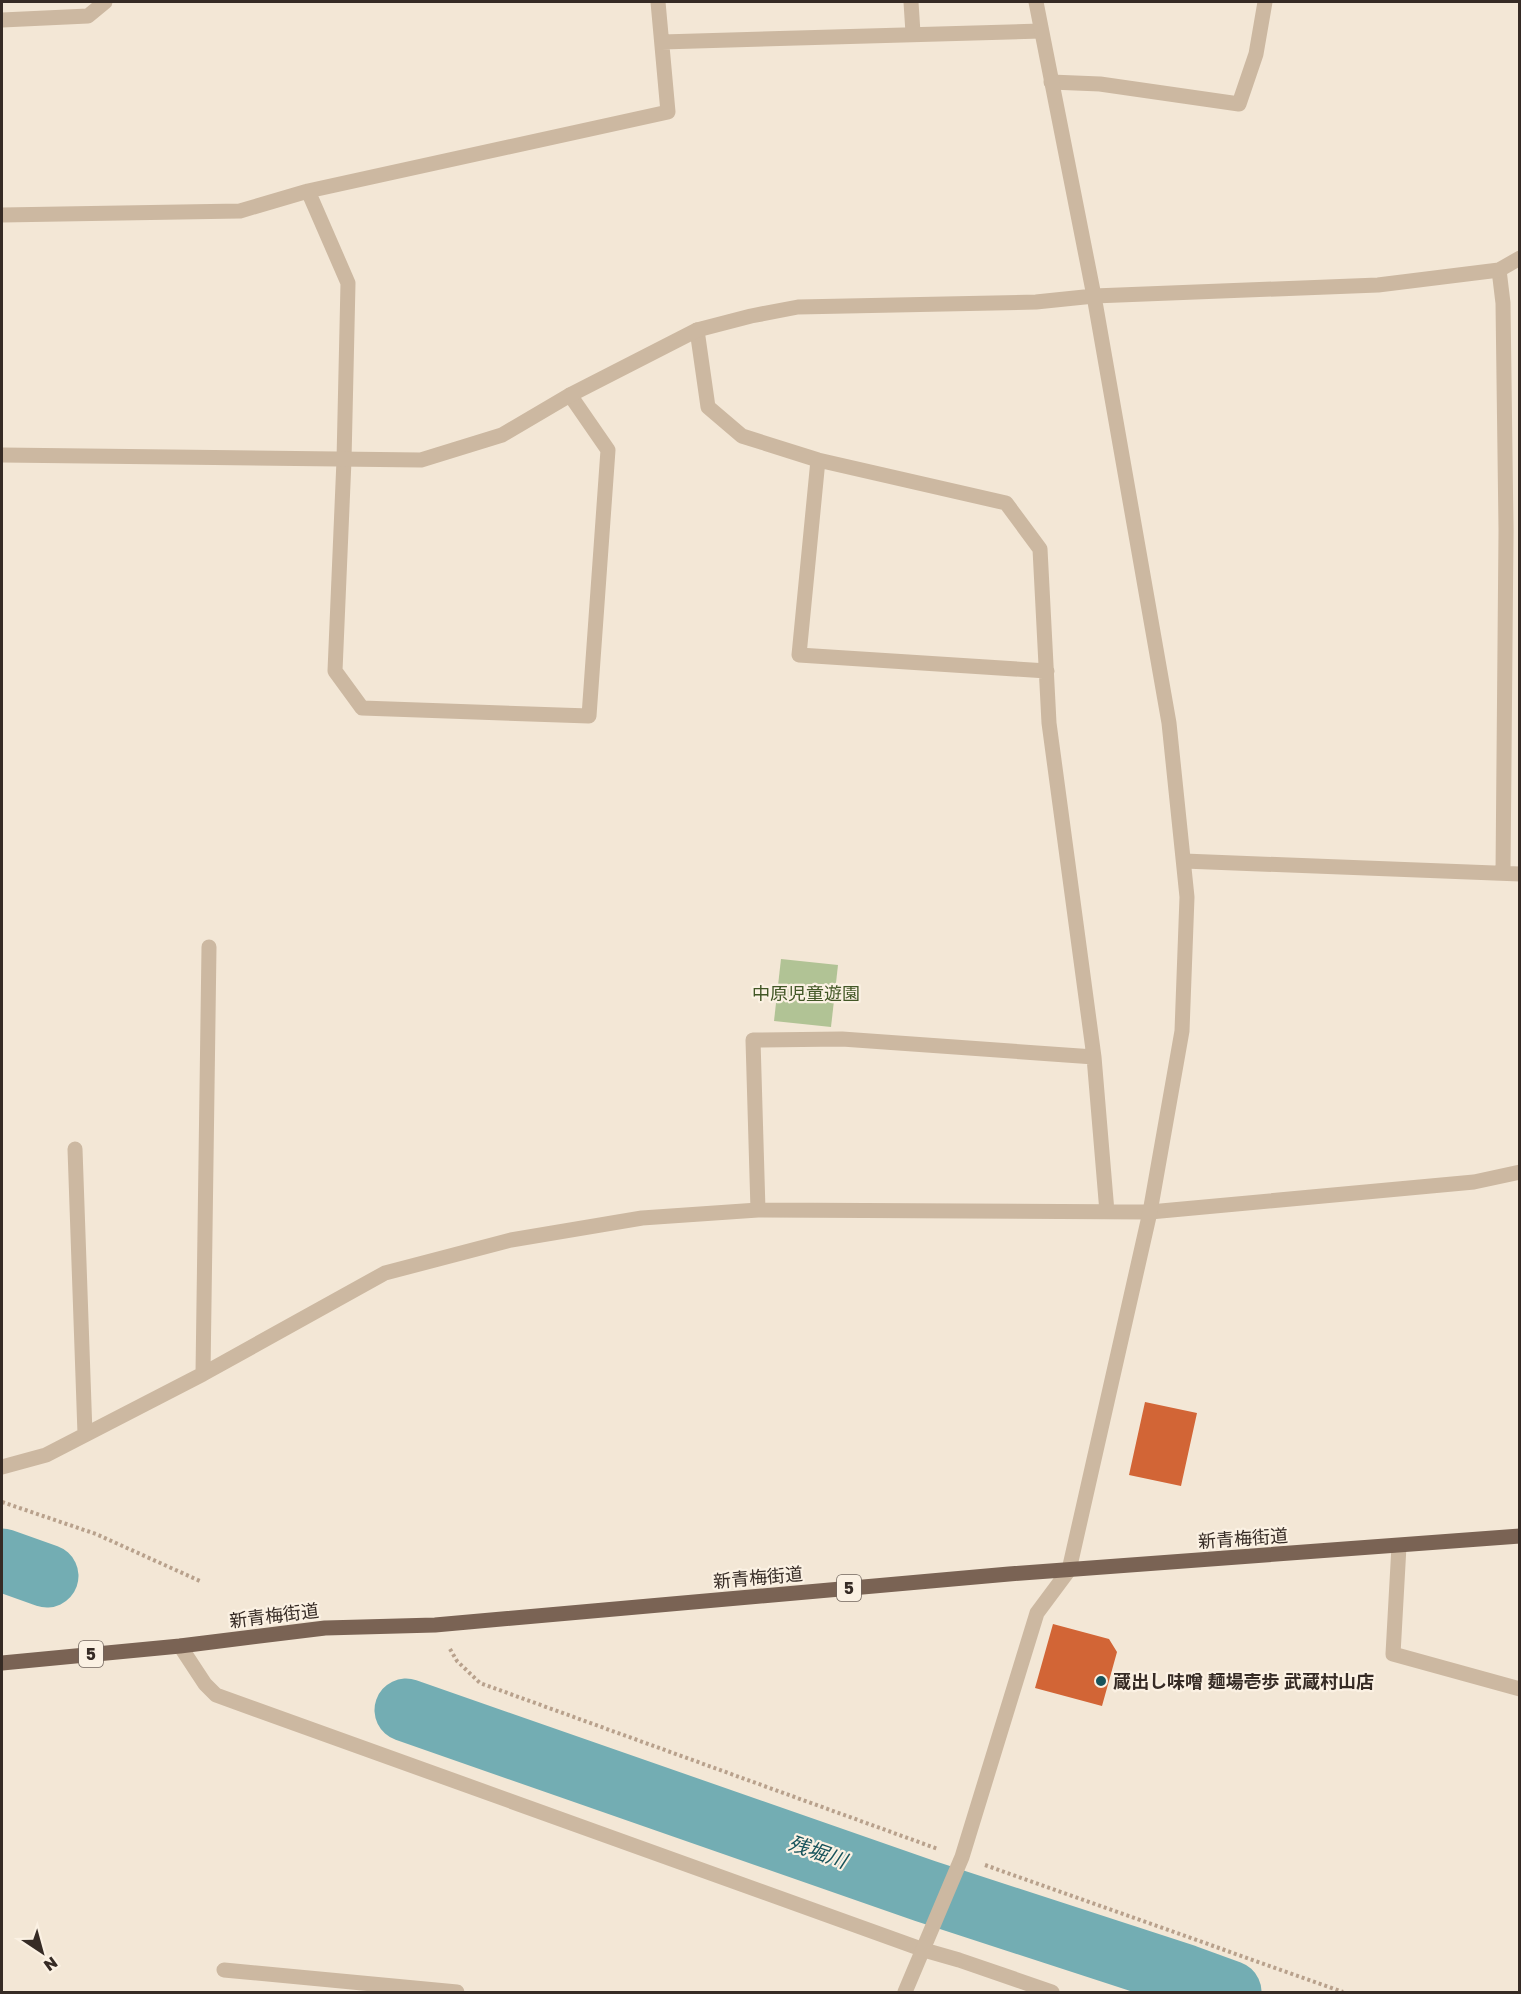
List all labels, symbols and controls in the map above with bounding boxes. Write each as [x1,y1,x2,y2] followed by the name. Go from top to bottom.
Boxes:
[752,982,860,1004] park label: 中原児童遊園
[1197,1524,1289,1552] street label: 新青梅街道
[712,1562,804,1592] street label: 新青梅街道
[837,1575,861,1601] road number: 5
[228,1599,320,1631] street label: 新青梅街道
[79,1641,103,1667] road number: 5
[1113,1670,1374,1692] place label: 蔵出し味噌 麺場壱歩 武蔵村山店
[1094,1674,1108,1688] marker: 蔵出し味噌 麺場壱歩 武蔵村山店
[786,1830,852,1873] water label: 残堀川
[12,1922,72,1982] north arrow
[40,1952,62,1976] text: N

